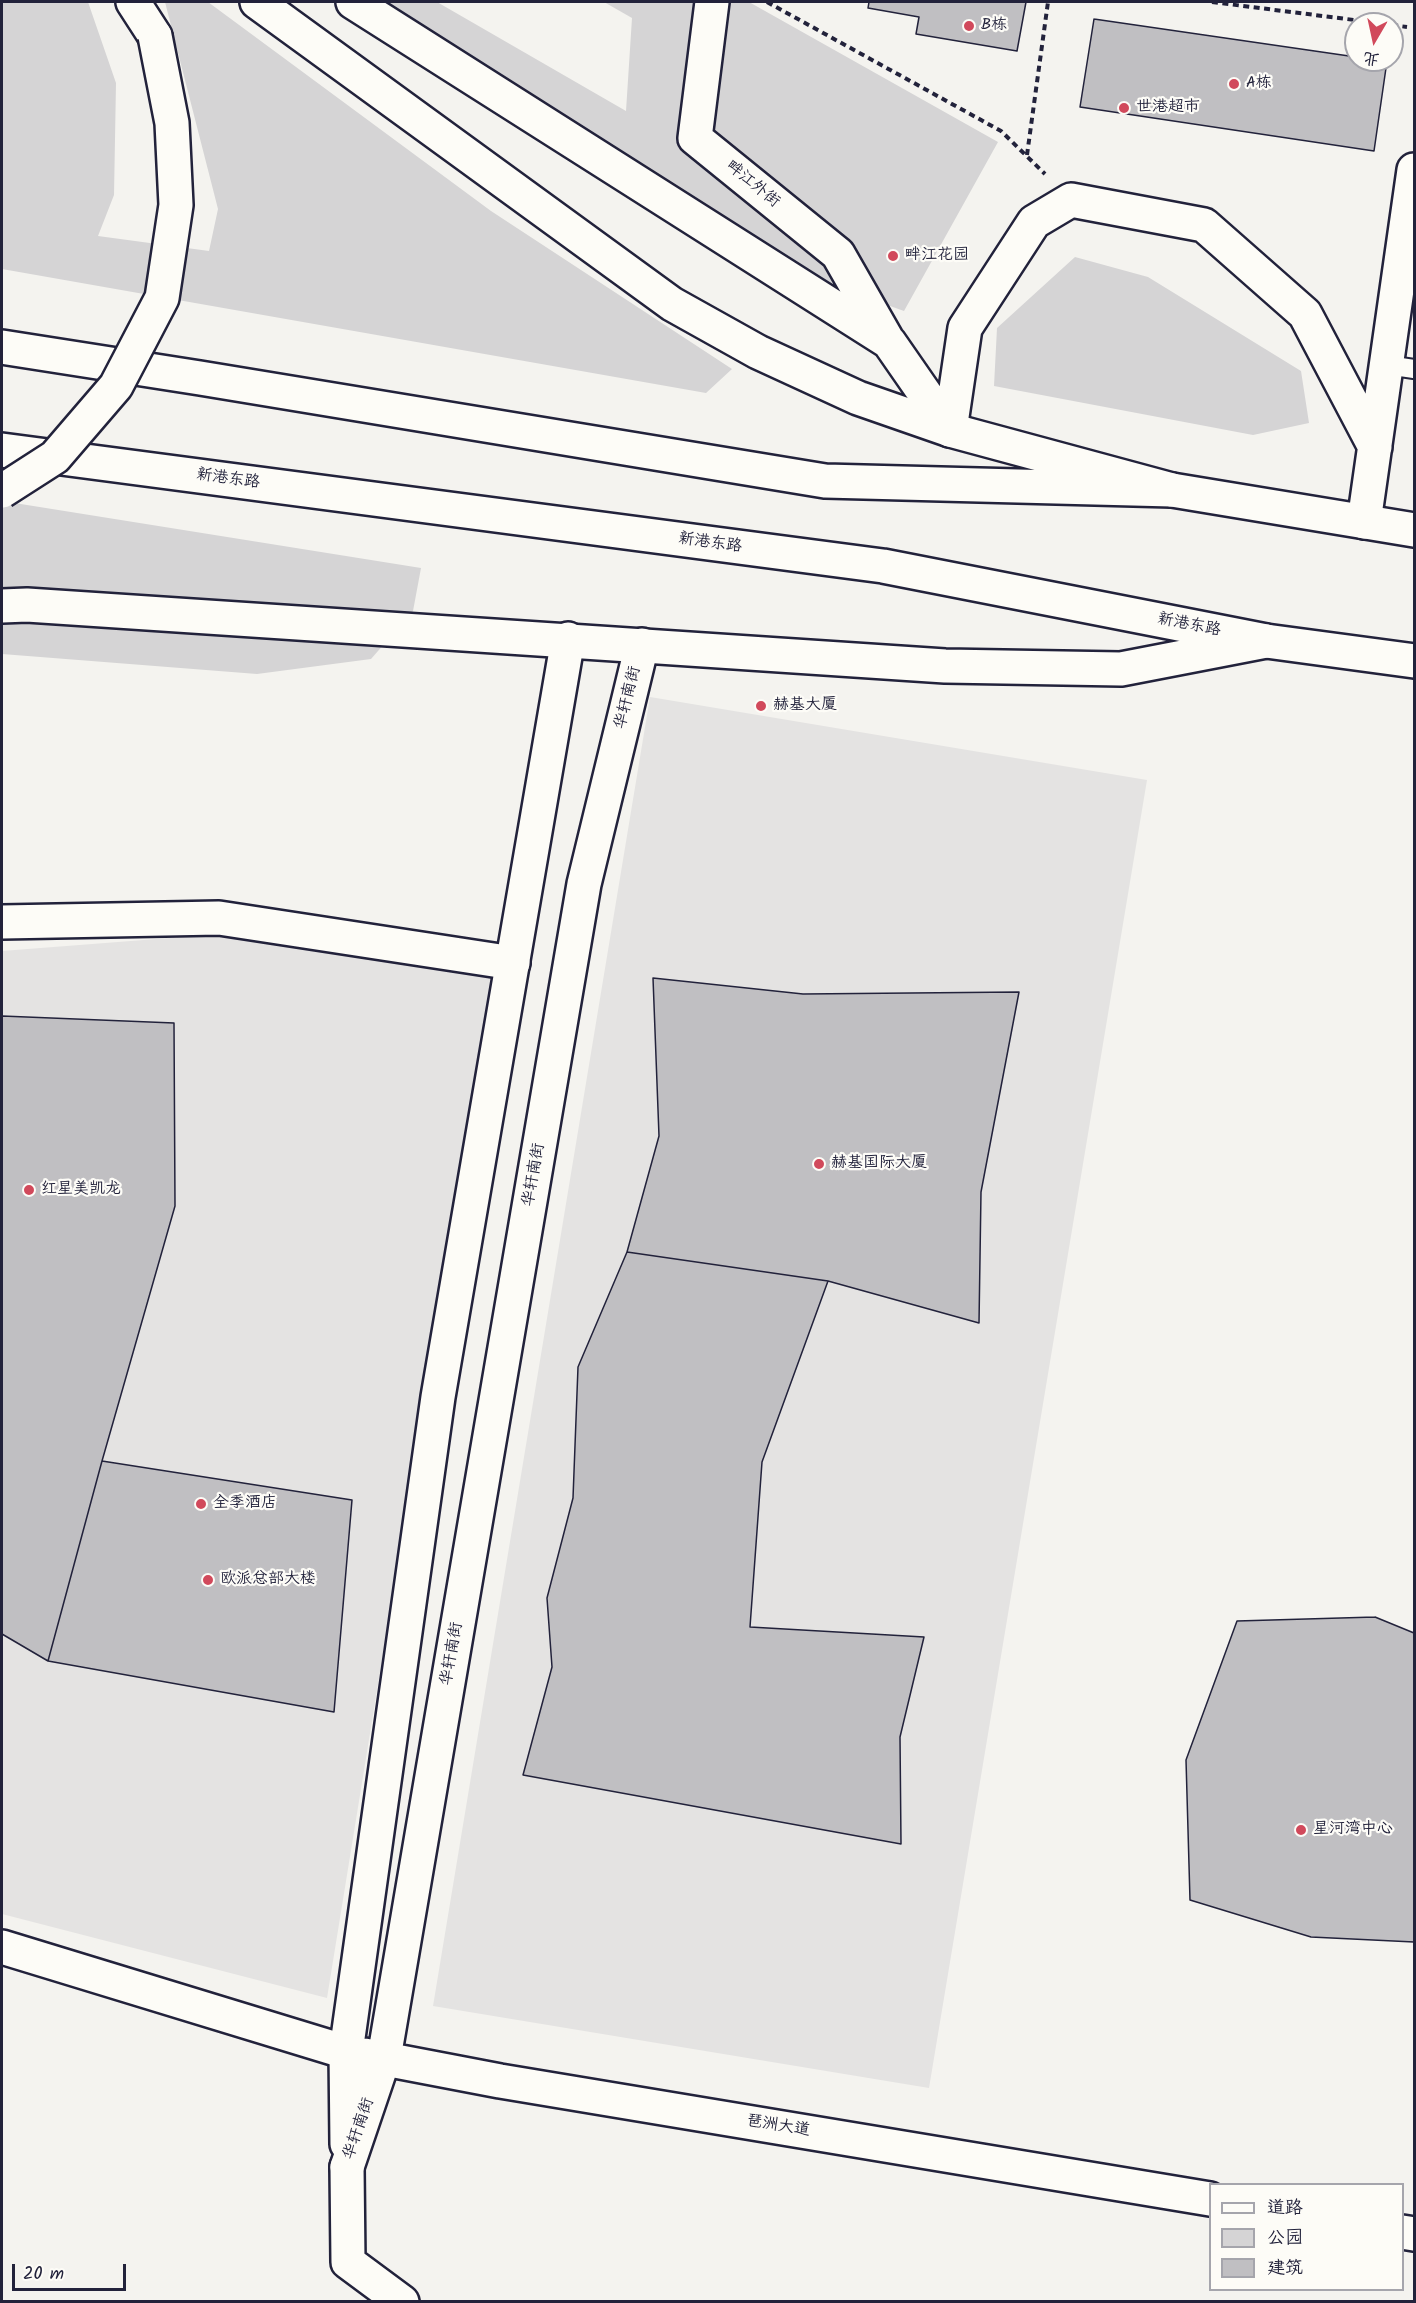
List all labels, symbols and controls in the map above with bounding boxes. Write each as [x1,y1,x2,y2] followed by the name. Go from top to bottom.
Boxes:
[1344,12,1404,72] north arrow
[981,16,1007,36] place label: B栋
[962,19,976,33] marker: B栋
[1362,45,1381,72] text: 北
[1246,74,1272,94] place label: A栋
[1227,77,1241,91] marker: A栋
[1136,98,1200,118] place label: 世港超市
[1117,101,1131,115] marker: 世港超市
[721,157,783,213] street label: 畔江外街
[905,246,969,266] place label: 畔江花园
[886,249,900,263] marker: 畔江花园
[195,466,261,494] street label: 新港东路
[677,530,743,558] street label: 新港东路
[1156,610,1222,642] street label: 新港东路
[612,665,646,731] street label: 华轩南街
[773,696,837,716] place label: 赫基大厦
[754,699,768,713] marker: 赫基大厦
[520,1142,550,1208] street label: 华轩南街
[831,1154,927,1174] place label: 赫基国际大厦
[812,1157,826,1171] marker: 赫基国际大厦
[41,1180,121,1200] place label: 红星美凯龙
[22,1183,36,1197] marker: 红星美凯龙
[213,1494,277,1514] place label: 全季酒店
[194,1497,208,1511] marker: 全季酒店
[220,1570,316,1590] place label: 欧派总部大楼
[201,1573,215,1587] marker: 欧派总部大楼
[438,1621,468,1687] street label: 华轩南街
[1313,1820,1393,1840] place label: 星河湾中心
[1294,1823,1308,1837] marker: 星河湾中心
[341,2096,379,2162] street label: 华轩南街
[745,2113,811,2141] street label: 琶洲大道
[1209,2183,1404,2291] legend
[1267,2194,1303,2223] text: 道路
[1267,2224,1303,2253] text: 公园
[15,2252,129,2290] scale bar
[1267,2254,1303,2283] text: 建筑
[23,2260,64,2289] text: 20 m

